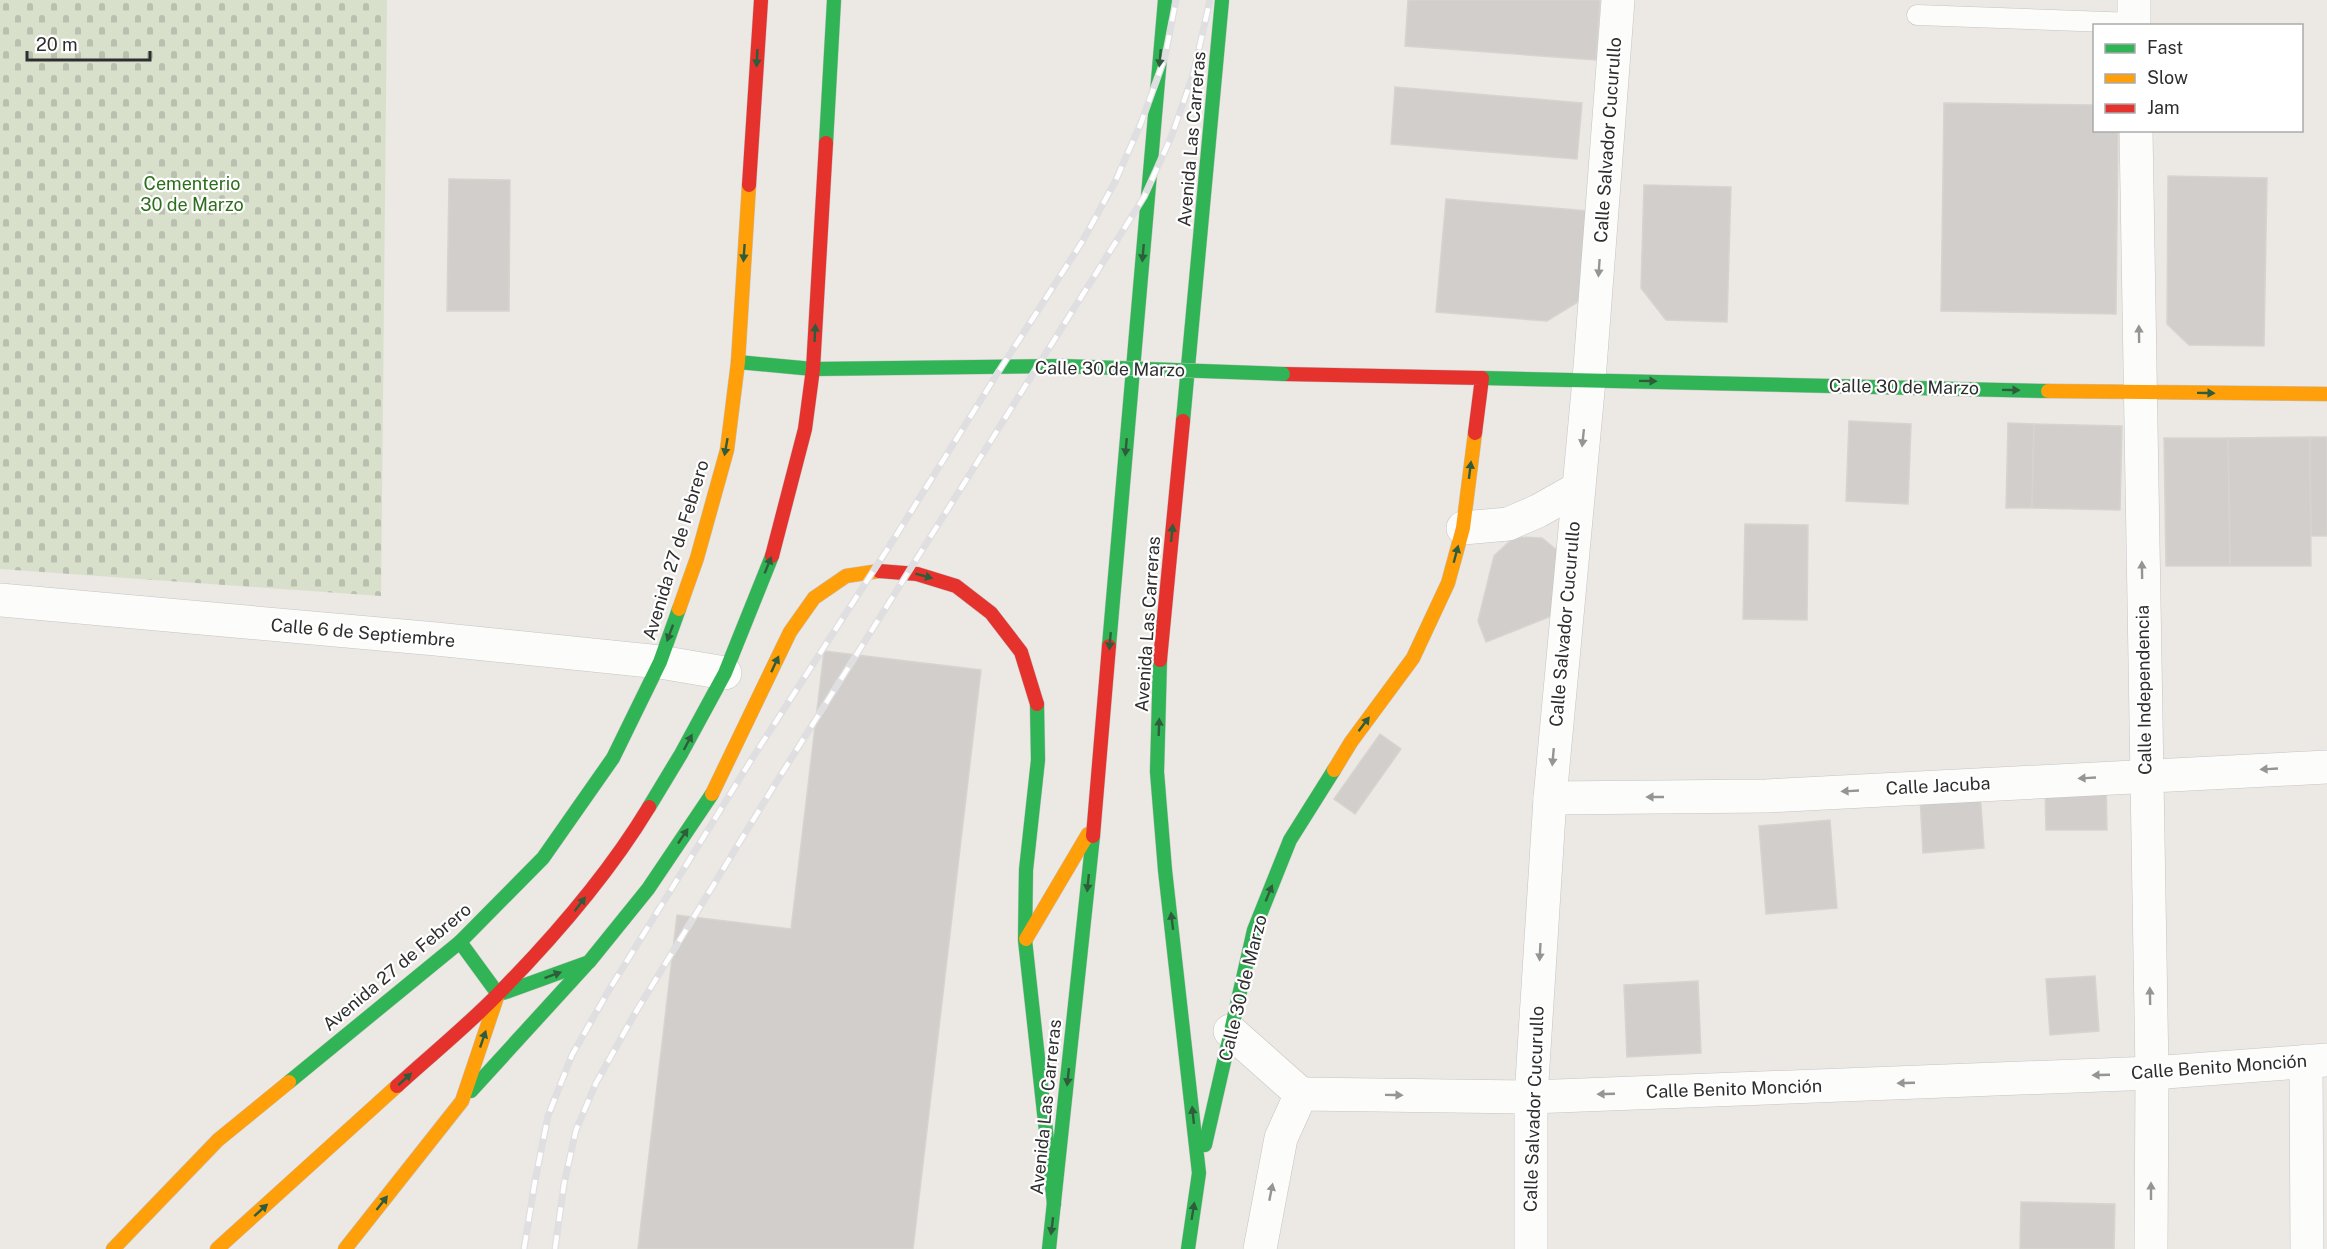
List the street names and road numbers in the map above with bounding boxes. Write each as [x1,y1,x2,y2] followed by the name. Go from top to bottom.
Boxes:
[1590,36,1625,244] street label: Calle Salvador Cucurullo
[1173,50,1210,228] street label: Avenida Las Carreras
[1035,357,1185,380] street label: Calle 30 de Marzo
[1829,375,1979,398] street label: Calle 30 de Marzo
[638,457,713,642] street label: Avenida 27 de Febrero
[1545,520,1584,728] street label: Calle Salvador Cucurullo
[1131,535,1164,713] street label: Avenida Las Carreras
[2132,605,2155,775] street label: Calle Independencia
[270,614,456,651] street label: Calle 6 de Septiembre
[1885,772,1991,799] street label: Calle Jacuba
[318,898,475,1035] street label: Avenida 27 de Febrero
[1214,912,1271,1063] street label: Calle 30 de Marzo
[1519,1006,1548,1212] street label: Calle Salvador Cucurullo
[1026,1018,1065,1196] street label: Avenida Las Carreras
[2130,1050,2308,1083] street label: Calle Benito Monción
[1646,1075,1822,1102] street label: Calle Benito Monción

